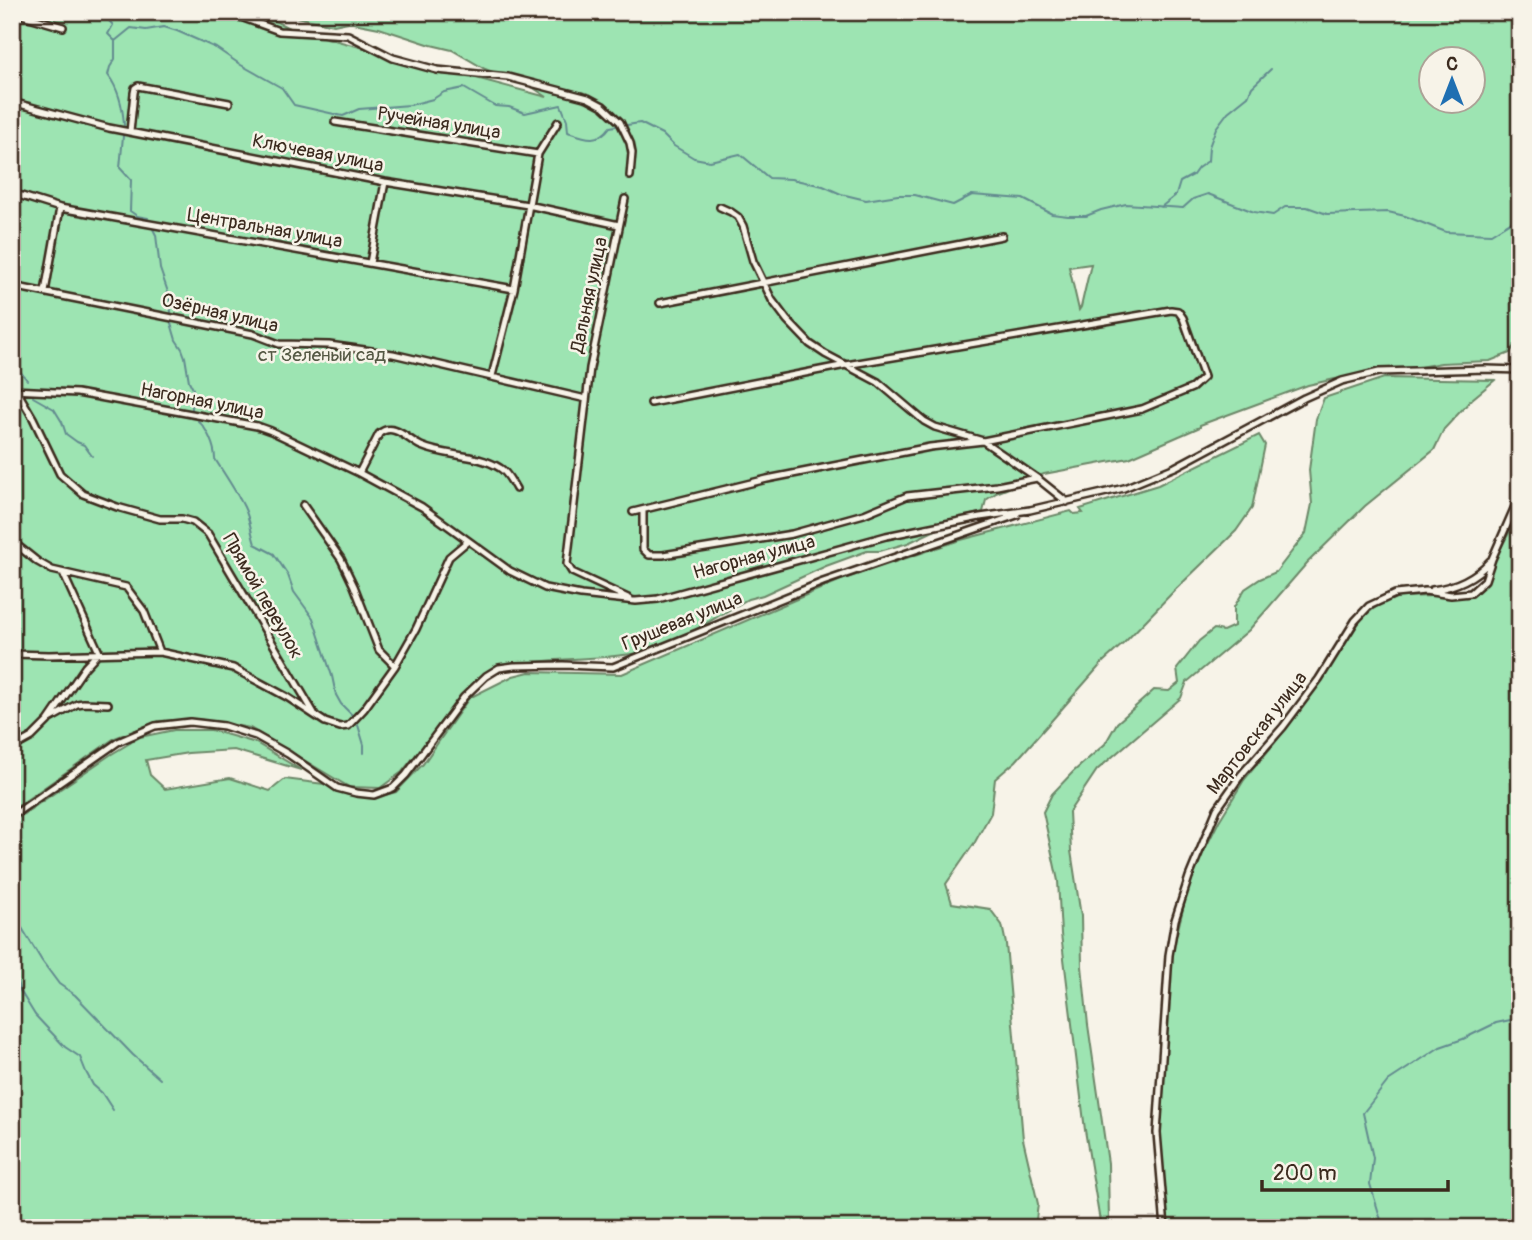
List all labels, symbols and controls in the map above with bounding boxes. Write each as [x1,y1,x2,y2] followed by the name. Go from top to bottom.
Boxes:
[1416,46,1486,116] north arrow
[1446,52,1458,76] text: С
[376,101,502,145] street label: Ручейная улица
[250,129,386,178] street label: Ключевая улица
[186,203,345,253] street label: Центральная улица
[565,235,613,356] street label: Дальняя улица
[159,288,281,338] street label: Озёрная улица
[258,343,387,367] park label: ст Зеленый сад
[138,377,266,425] street label: Нагорная улица
[217,529,309,663] street label: Прямой переулок
[690,529,818,585] street label: Нагорная улица
[618,586,746,656] street label: Грушевая улица
[1202,667,1312,799] street label: Мартовская улица
[1262,1149,1448,1193] scale bar
[1273,1160,1337,1187] text: 200 m

